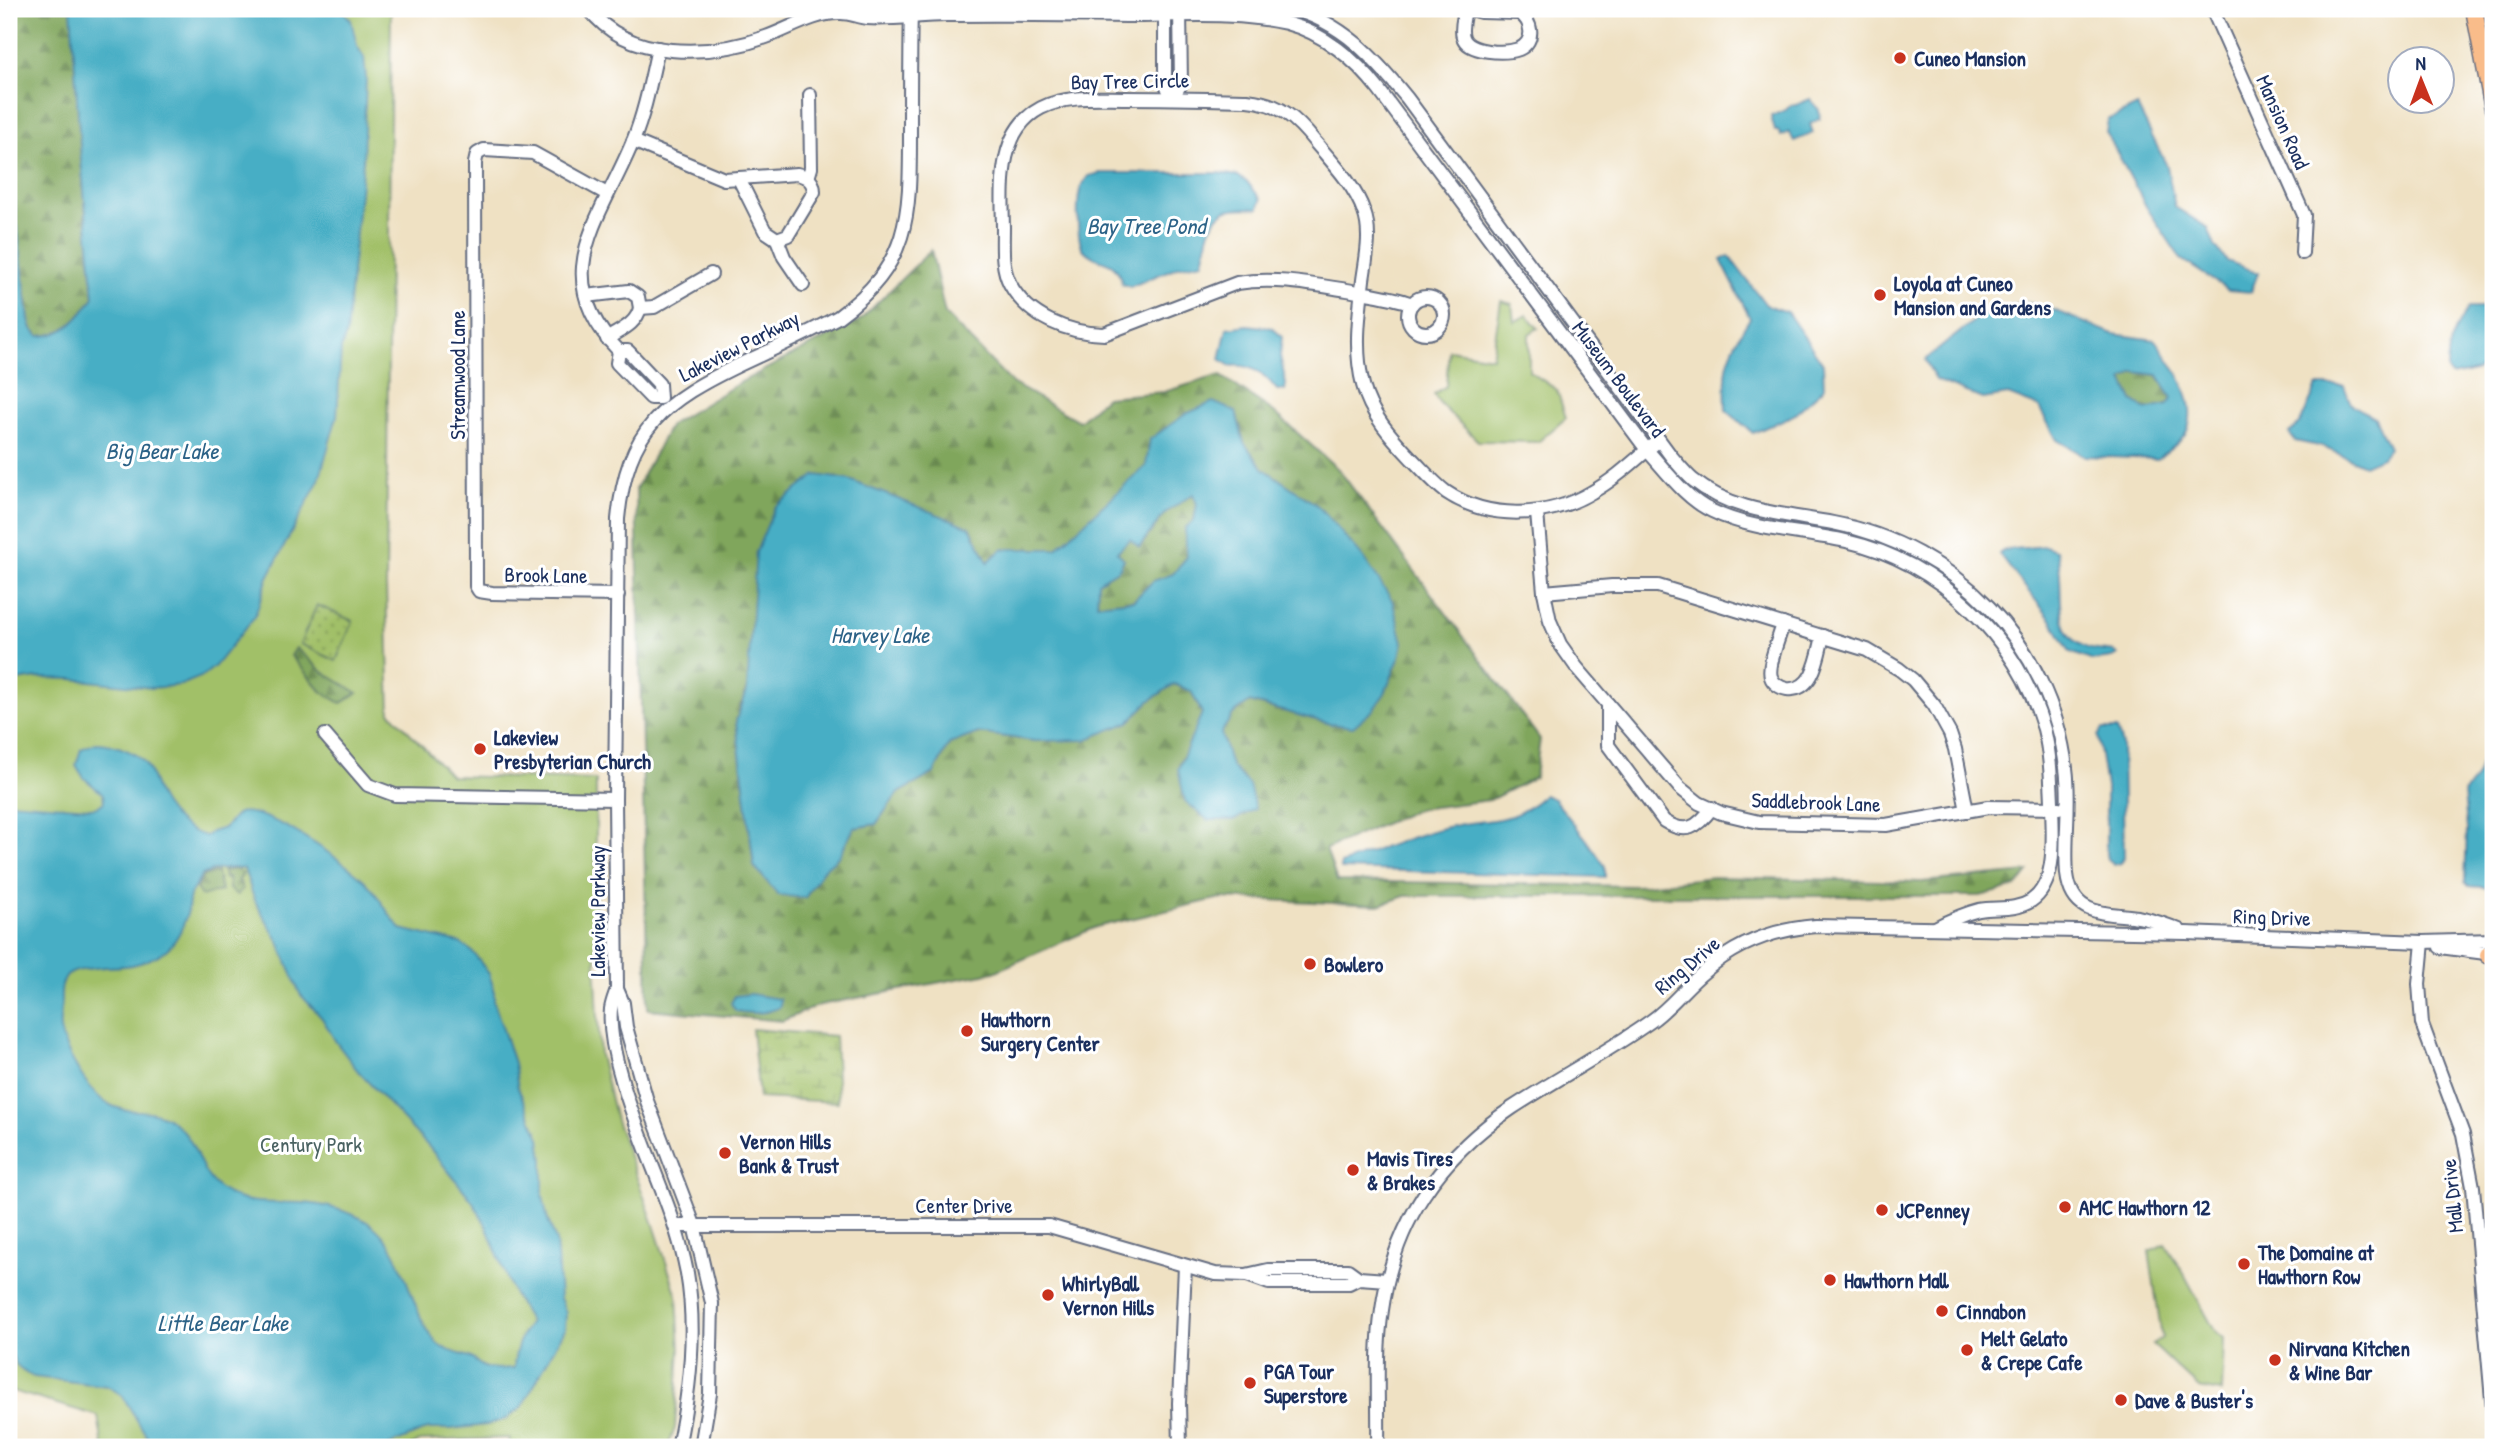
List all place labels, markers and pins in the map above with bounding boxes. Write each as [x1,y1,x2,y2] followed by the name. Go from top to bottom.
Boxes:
[1914,44,2026,73] place label: Cuneo Mansion
[1892,50,1908,66] marker: Cuneo Mansion
[1894,269,2051,322] place label: Loyola at Cuneo Mansion and Gardens
[1872,287,1888,303] marker: Loyola at Cuneo Mansion and Gardens
[494,723,651,777] place label: Lakeview Presbyterian Church
[472,741,488,757] marker: Lakeview Presbyterian Church
[1324,950,1384,979] place label: Bowlero
[1302,956,1318,972] marker: Bowlero
[981,1005,1101,1059] place label: Hawthorn Surgery Center
[959,1023,975,1039] marker: Hawthorn Surgery Center
[739,1127,839,1180] place label: Vernon Hills Bank & Trust
[1367,1144,1453,1197] place label: Mavis Tires & Brakes
[717,1145,733,1161] marker: Vernon Hills Bank & Trust
[1345,1162,1361,1178] marker: Mavis Tires & Brakes
[2079,1193,2210,1222] place label: AMC Hawthorn 12
[1896,1196,1970,1226] place label: JCPenney
[2057,1199,2073,1215] marker: AMC Hawthorn 12
[1874,1202,1890,1218] marker: JCPenney
[2257,1238,2374,1291] place label: The Domaine at Hawthorn Row
[2236,1256,2252,1272] marker: The Domaine at Hawthorn Row
[1844,1266,1949,1295] place label: Hawthorn Mall
[1062,1269,1154,1322] place label: WhirlyBall Vernon Hills
[1822,1272,1838,1288] marker: Hawthorn Mall
[1040,1287,1056,1303] marker: WhirlyBall Vernon Hills
[1956,1297,2026,1326] place label: Cinnabon
[1934,1303,1950,1319] marker: Cinnabon
[1981,1324,2083,1378] place label: Melt Gelato & Crepe Cafe
[2289,1334,2410,1387] place label: Nirvana Kitchen & Wine Bar
[1959,1342,1975,1358] marker: Melt Gelato & Crepe Cafe
[2267,1352,2283,1368] marker: Nirvana Kitchen & Wine Bar
[1264,1357,1348,1411] place label: PGA Tour Superstore
[1242,1375,1258,1391] marker: PGA Tour Superstore
[2135,1386,2253,1415] place label: Dave & Buster's
[2113,1392,2129,1408] marker: Dave & Buster's

